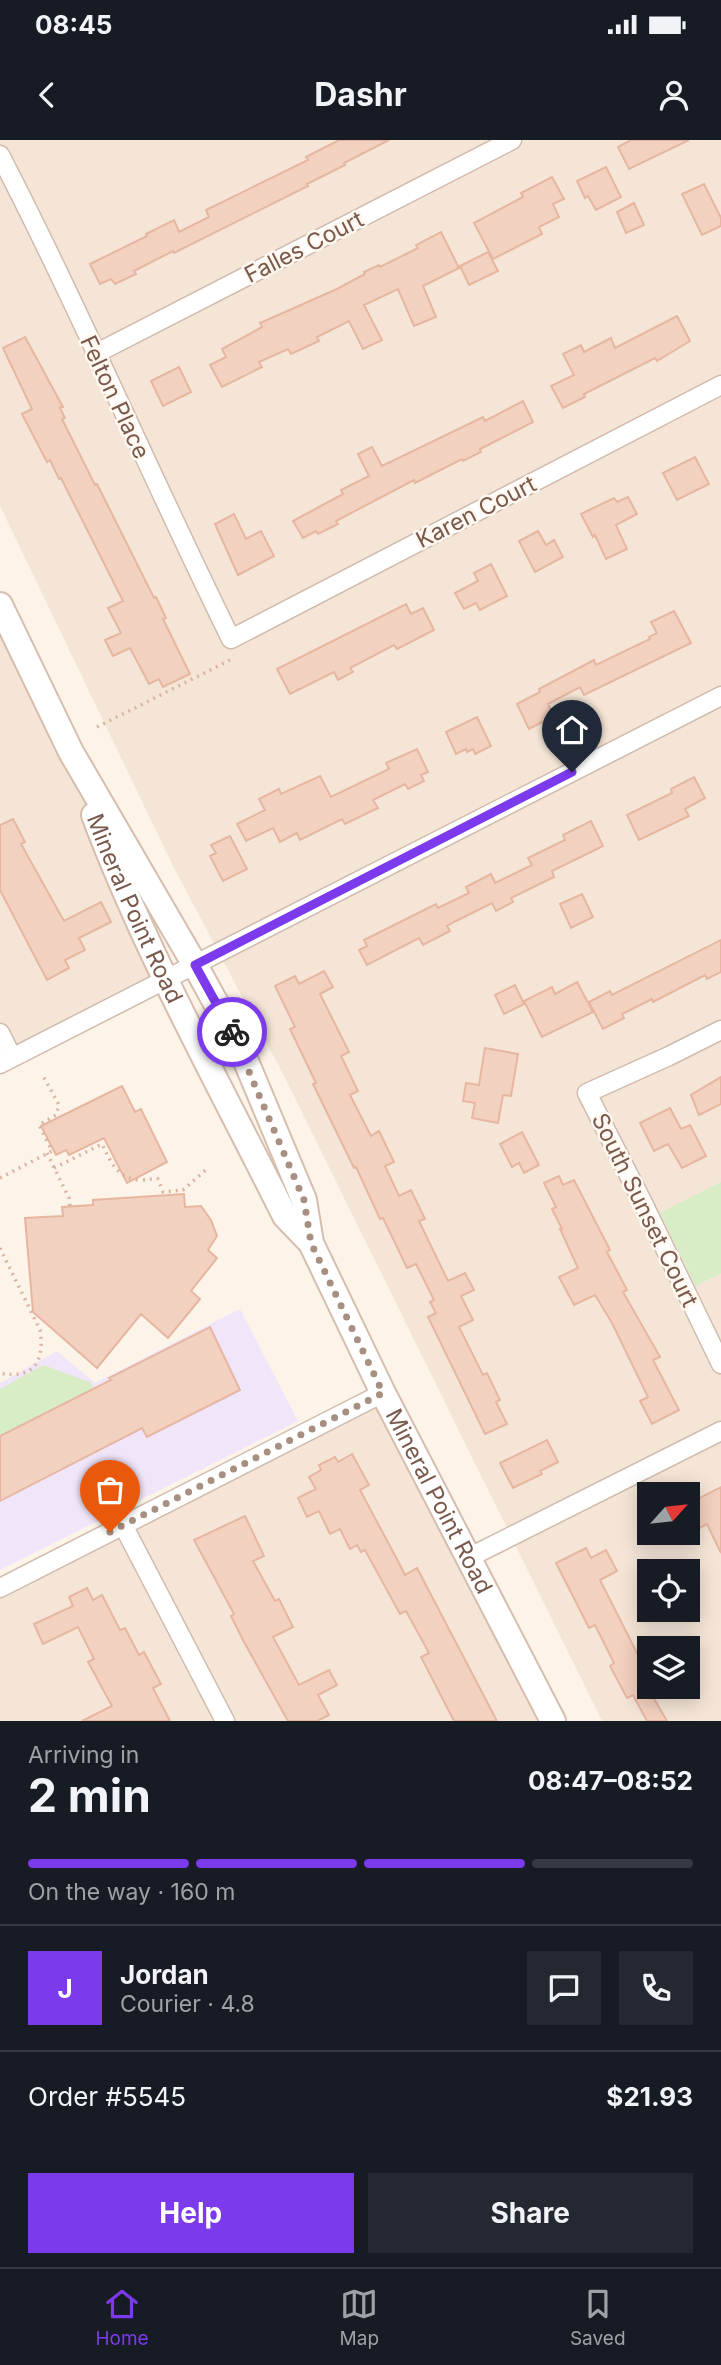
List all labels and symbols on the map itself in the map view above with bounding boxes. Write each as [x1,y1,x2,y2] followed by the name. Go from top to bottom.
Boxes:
[240,205,369,289] street label: Falles Court
[74,331,156,463] street label: Felton Place
[411,470,541,554] street label: Karen Court
[542,700,602,772] pin
[81,810,189,1008] street label: Mineral Point Road
[197,997,267,1067] courier
[586,1109,704,1312] street label: South Sunset Court
[380,1404,498,1598] street label: Mineral Point Road
[80,1460,140,1532] pin
[637,1482,700,1545] north arrow

